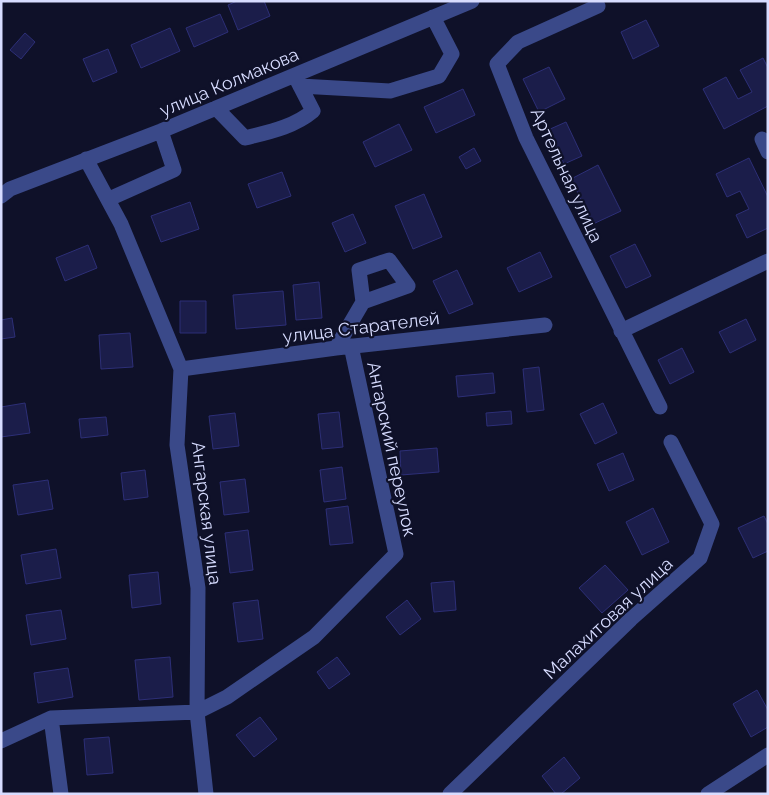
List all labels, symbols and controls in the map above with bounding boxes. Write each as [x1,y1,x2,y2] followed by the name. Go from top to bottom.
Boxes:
[156,43,302,121] street label: улица Колмакова
[527,104,607,246] street label: Артельная улица
[281,307,441,347] street label: улица Старателей
[363,360,421,538] street label: Ангарский переулок
[188,440,226,586] street label: Ангарская улица
[539,553,677,683] street label: Малахитовая улица

